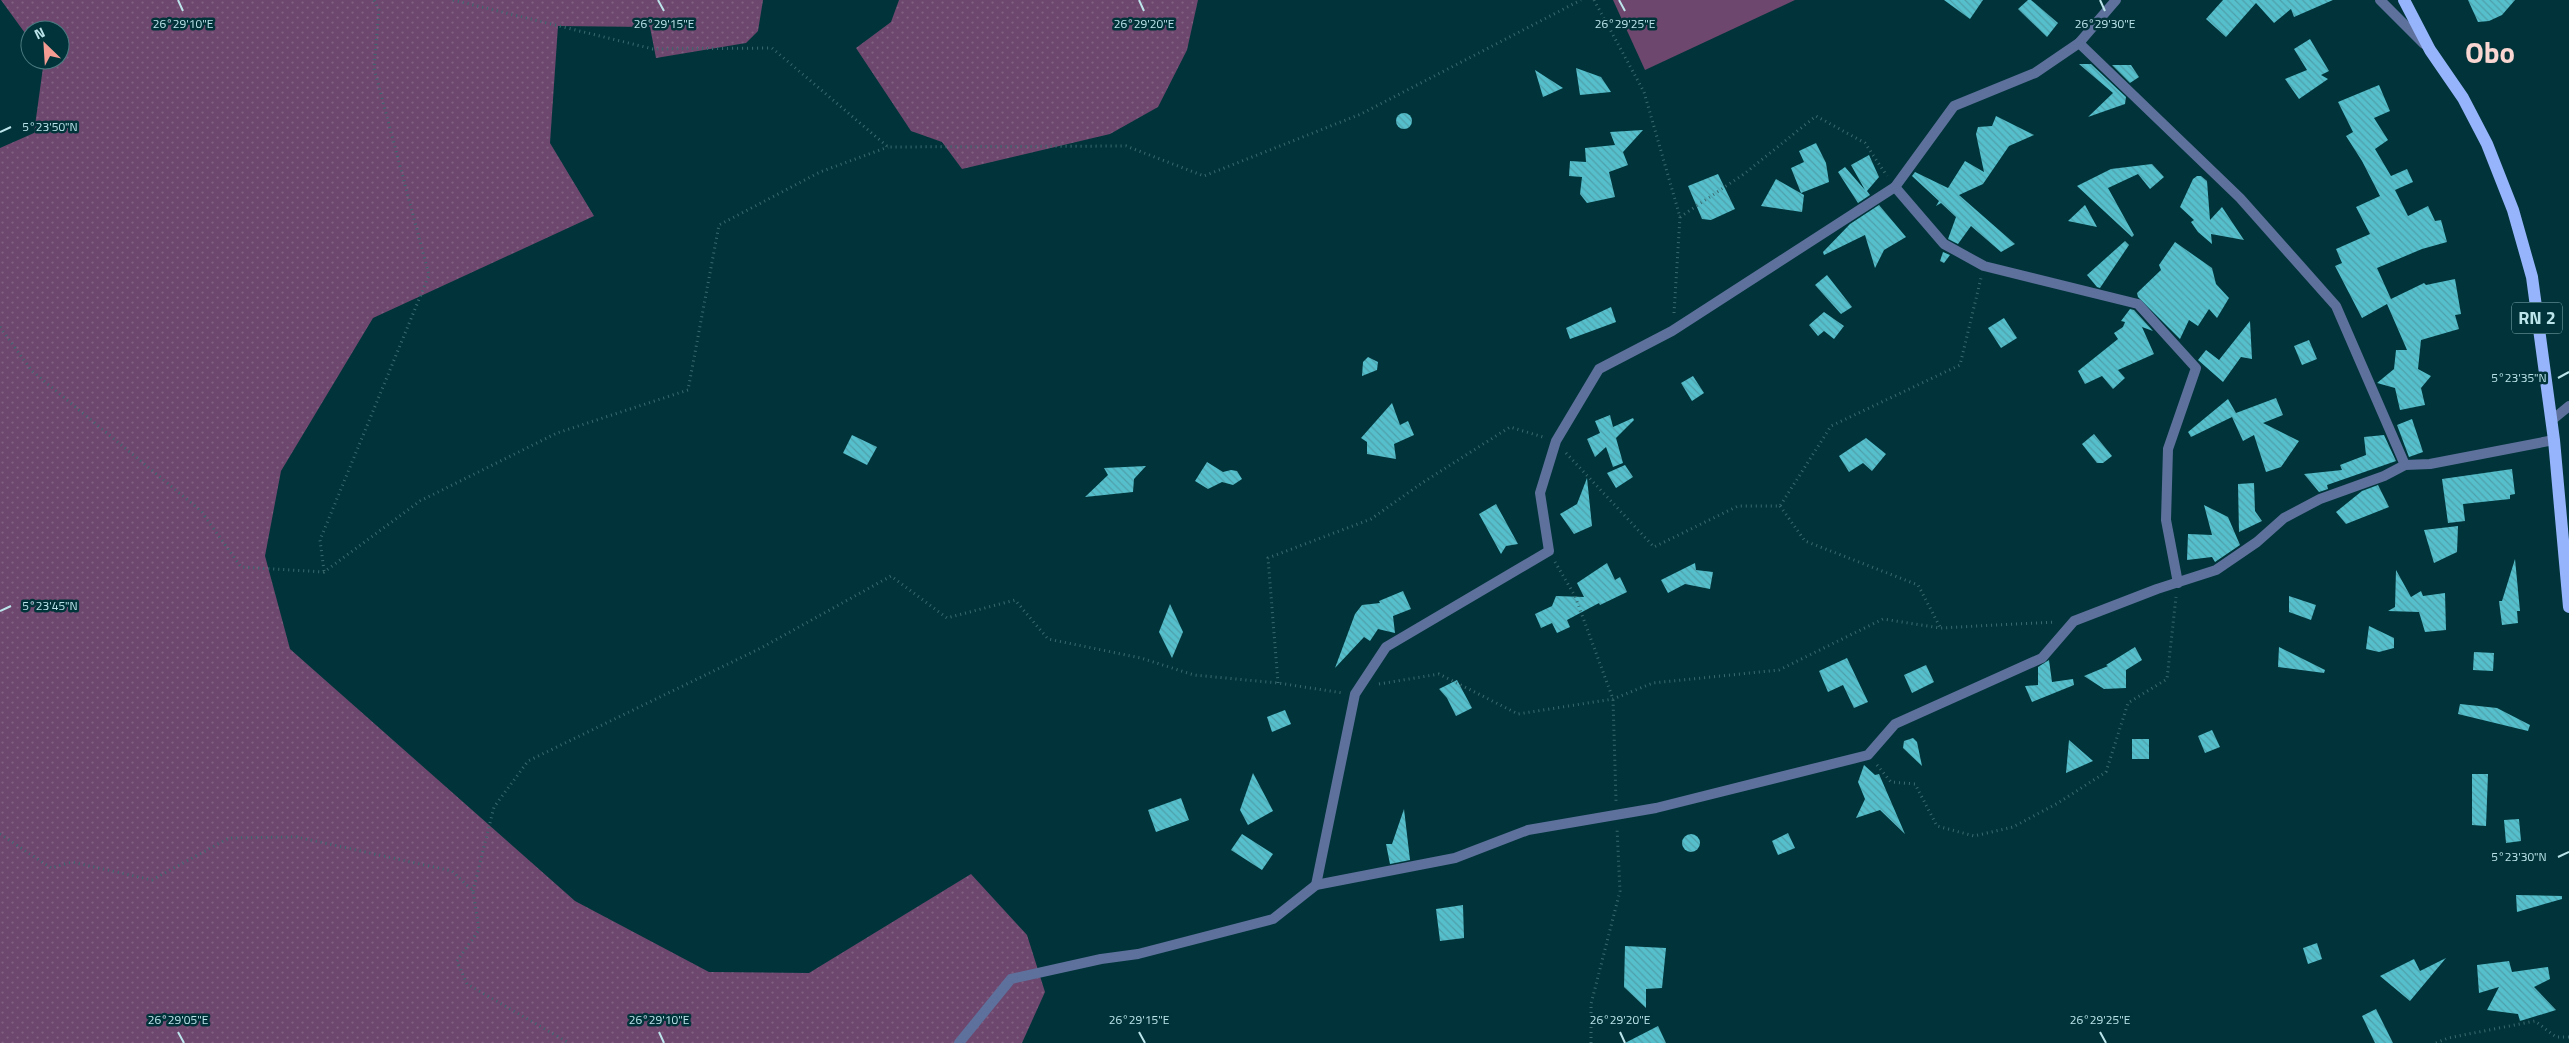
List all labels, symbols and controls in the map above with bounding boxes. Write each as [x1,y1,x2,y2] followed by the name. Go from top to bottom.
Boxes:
[153,14,214,33] text: 26°29'10"E
[634,14,695,33] text: 26°29'15"E
[1114,14,1175,33] text: 26°29'20"E
[1595,14,1656,33] text: 26°29'25"E
[2075,14,2136,33] text: 26°29'30"E
[20,20,70,70] north arrow
[30,21,48,44] text: N
[2465,30,2515,74] district label: Obo
[22,117,78,136] text: 5°23'50"N
[2512,302,2562,334] road number: RN 2
[2491,368,2547,387] text: 5°23'35"N
[22,596,78,615] text: 5°23'45"N
[2491,847,2547,866] text: 5°23'30"N
[148,1010,209,1029] text: 26°29'05"E
[629,1010,690,1029] text: 26°29'10"E
[1109,1010,1170,1029] text: 26°29'15"E
[1590,1010,1651,1029] text: 26°29'20"E
[2070,1010,2131,1029] text: 26°29'25"E

